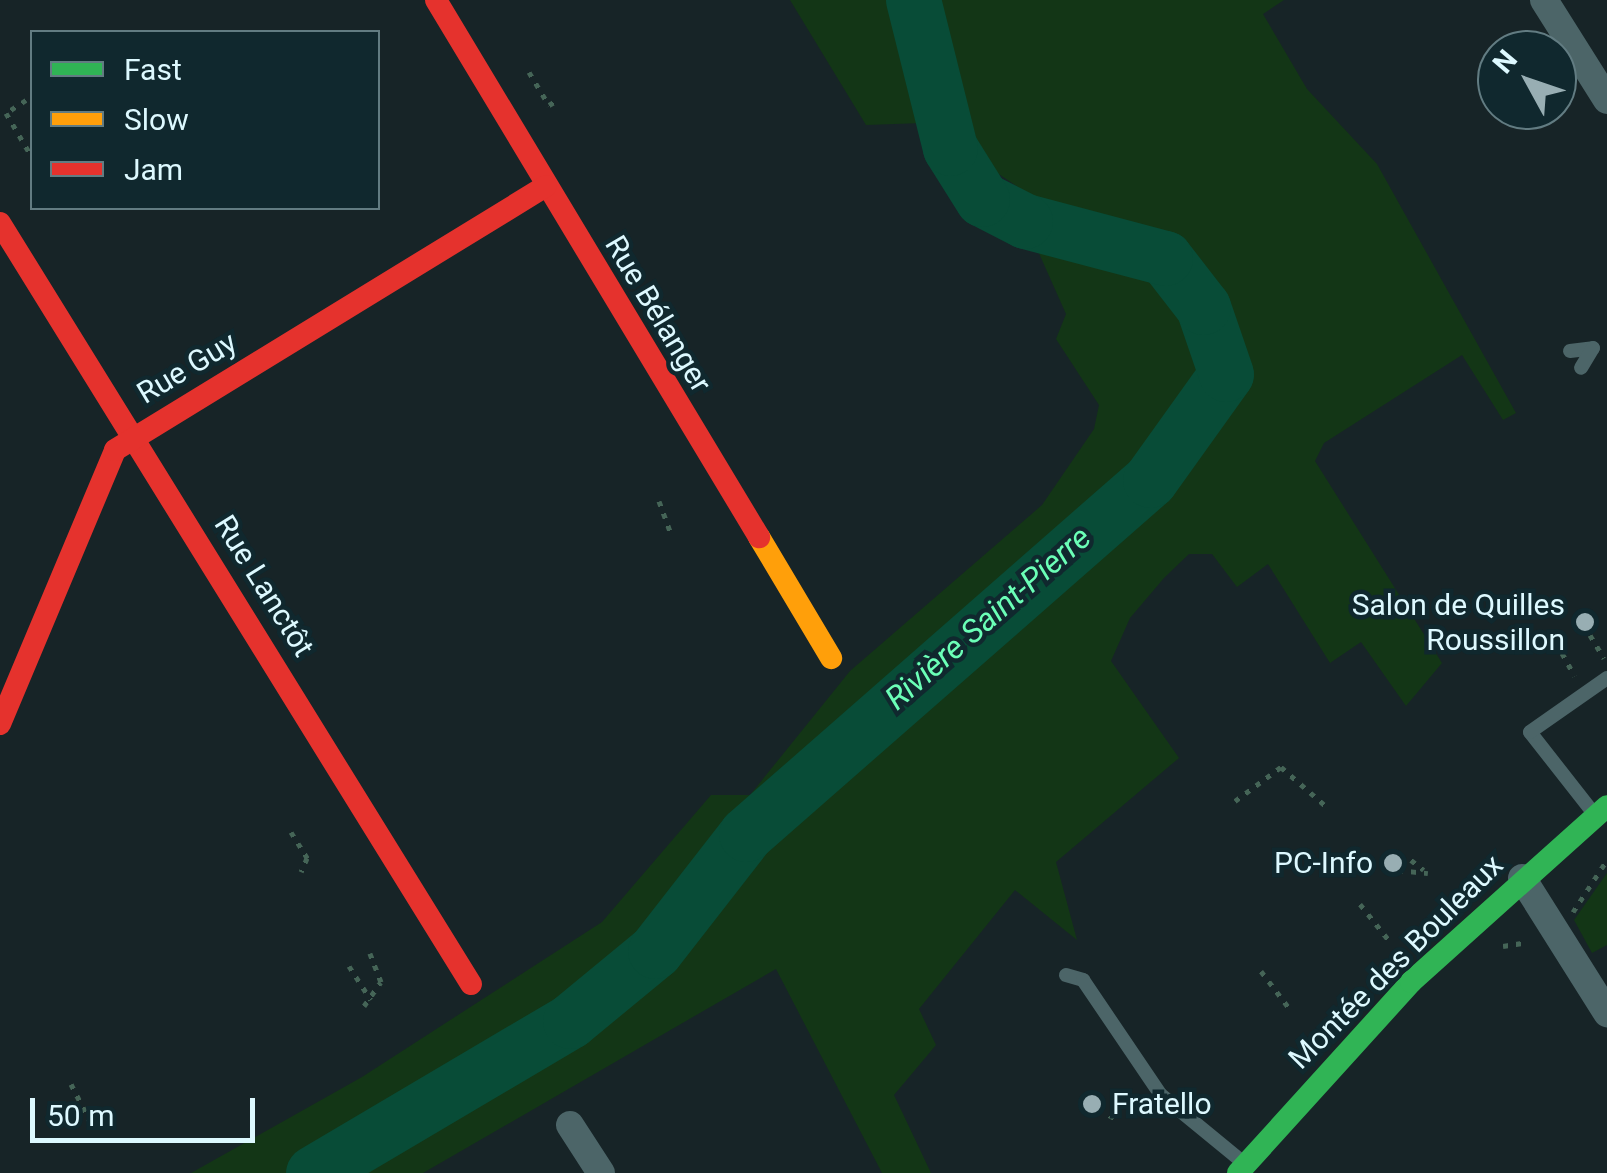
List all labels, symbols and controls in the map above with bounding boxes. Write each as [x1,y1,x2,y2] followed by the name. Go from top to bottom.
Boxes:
[30,30,380,210] legend
[1477,30,1577,130] north arrow
[1486,44,1524,80] text: N
[124,52,182,87] text: Fast
[124,102,189,137] text: Slow
[124,152,183,187] text: Jam
[597,229,719,399] street label: Rue Bélanger
[131,324,243,412] street label: Rue Guy
[206,509,322,663] street label: Rue Lanctôt
[877,518,1099,718] water label: Rivière Saint-Pierre
[1352,587,1565,658] place label: Salon de Quilles Roussillon
[1574,611,1596,633] marker: Salon de Quilles Roussillon
[1274,845,1373,881] place label: PC-Info
[1281,847,1511,1077] street label: Montée des Bouleaux
[1382,852,1404,874] marker: PC-Info
[35,1078,260,1140] scale bar
[1112,1086,1212,1122] place label: Fratello
[1081,1093,1103,1115] marker: Fratello
[47,1098,114,1133] text: 50 m

